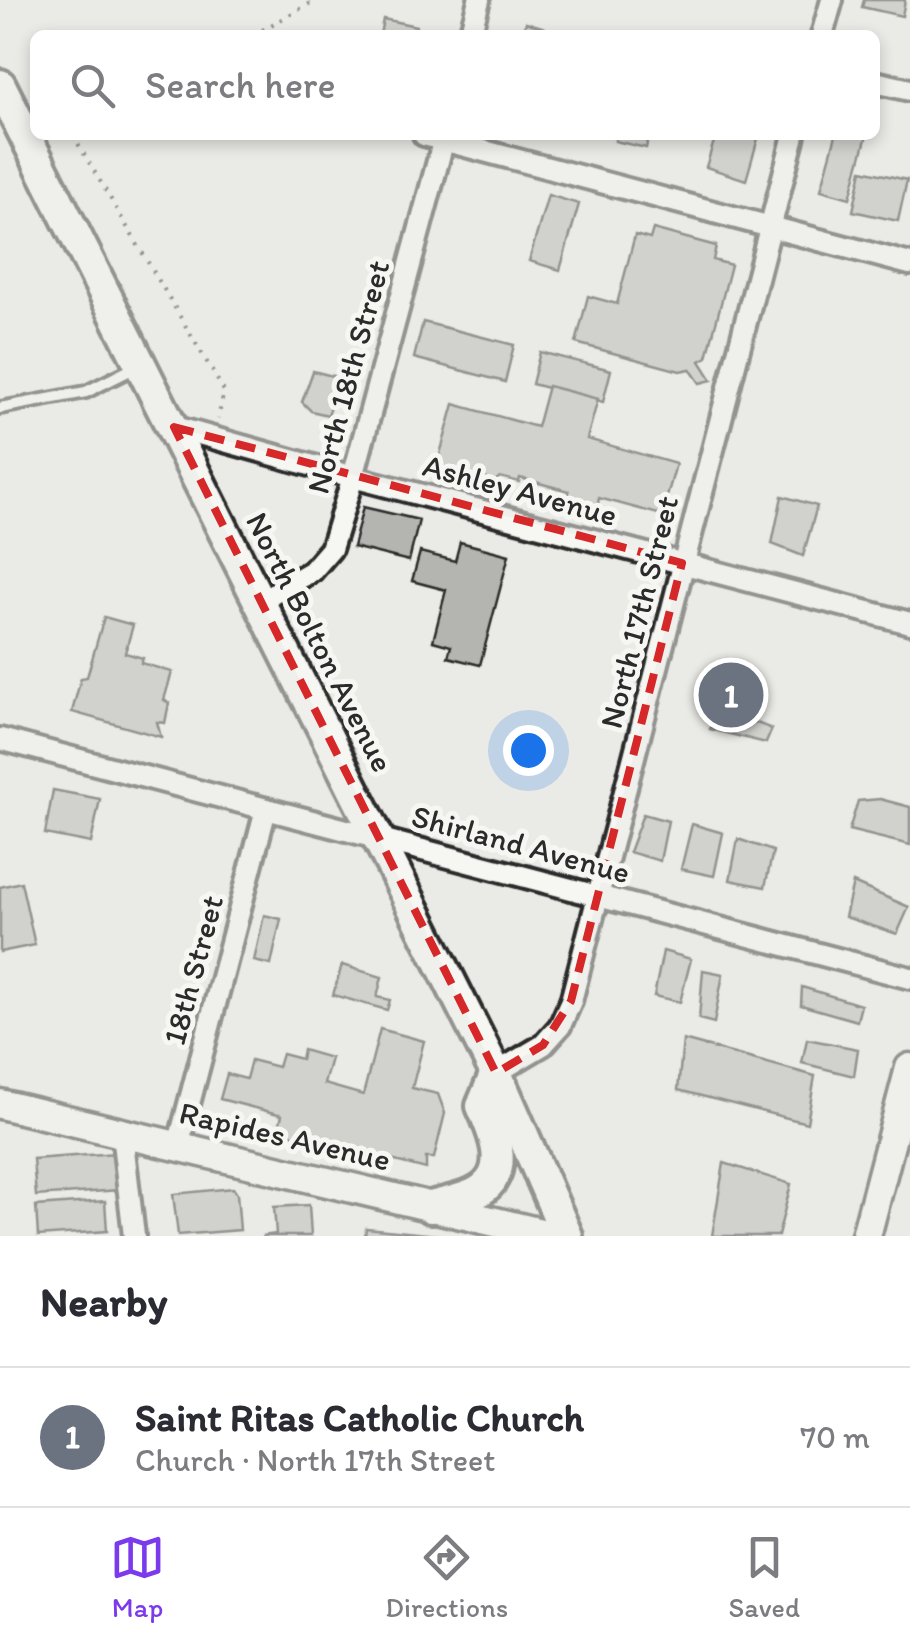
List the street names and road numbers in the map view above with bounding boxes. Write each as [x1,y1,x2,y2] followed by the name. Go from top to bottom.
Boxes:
[299,256,397,498] street label: North 18th Street
[419,446,621,534] street label: Ashley Avenue
[592,492,686,732] street label: North 17th Street
[238,506,402,778] street label: North Bolton Avenue
[408,797,634,891] street label: Shirland Avenue
[155,891,231,1049] street label: 18th Street
[176,1093,394,1179] street label: Rapides Avenue

